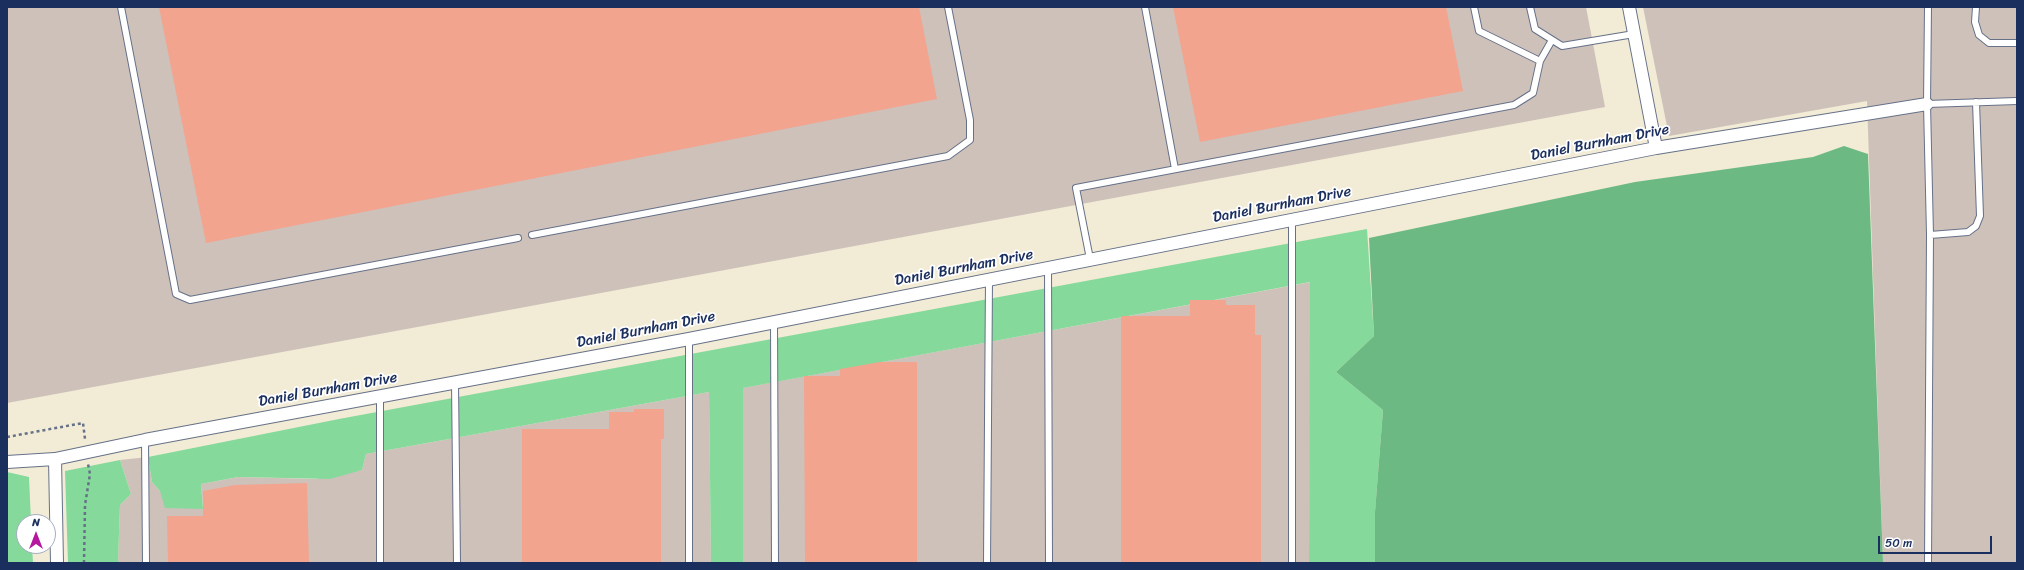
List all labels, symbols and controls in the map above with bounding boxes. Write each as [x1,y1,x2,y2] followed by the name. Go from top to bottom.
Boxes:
[1529,121,1671,165] street label: Daniel Burnham Drive
[1211,183,1353,227] street label: Daniel Burnham Drive
[893,246,1035,290] street label: Daniel Burnham Drive
[575,308,717,352] street label: Daniel Burnham Drive
[257,369,399,411] street label: Daniel Burnham Drive
[32,513,40,532] text: N
[16,514,56,554] north arrow
[1880,528,1994,554] scale bar
[1885,532,1912,554] text: 50 m

